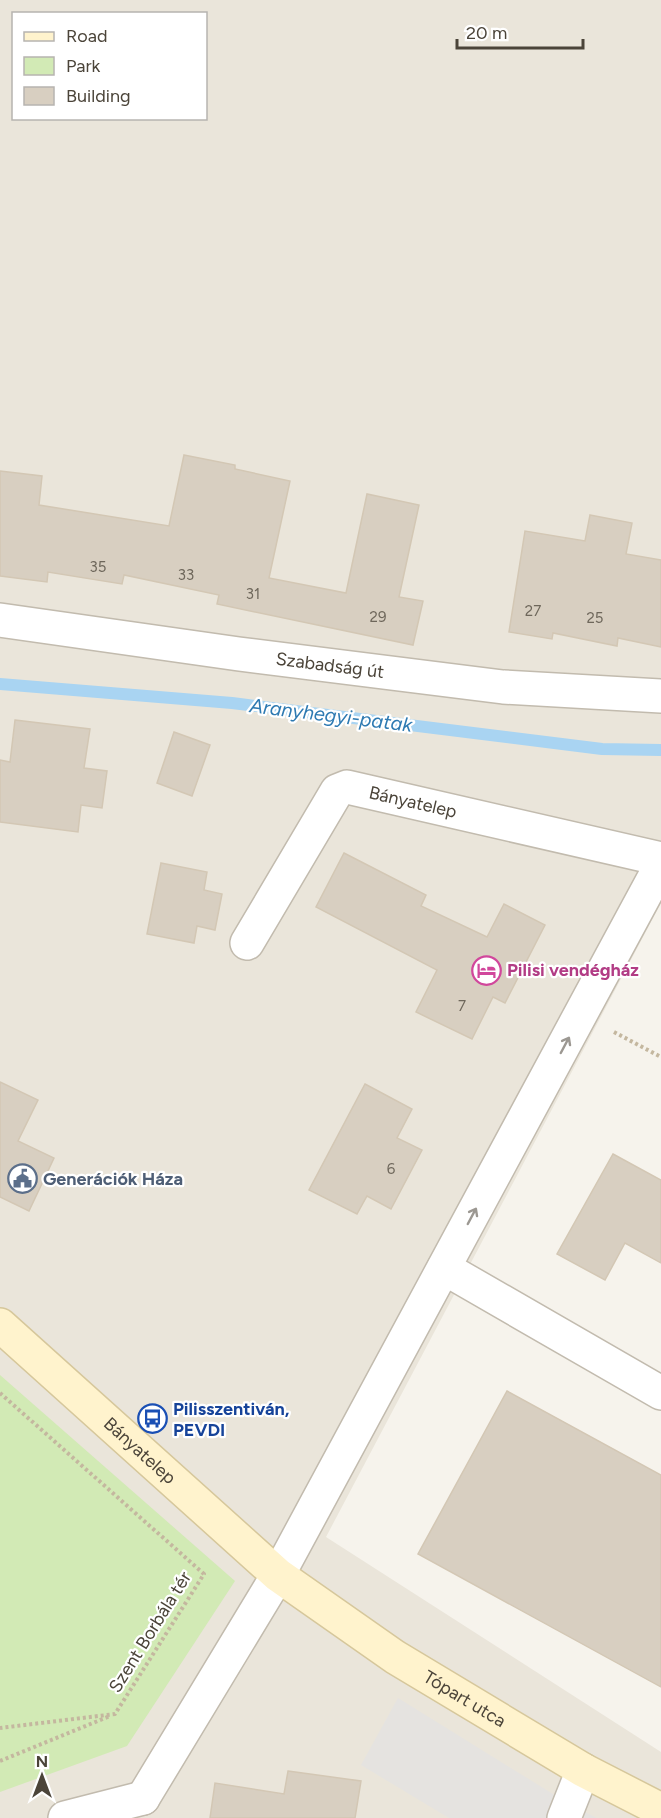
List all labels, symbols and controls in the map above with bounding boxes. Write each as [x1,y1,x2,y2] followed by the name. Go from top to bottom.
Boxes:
[12,12,207,120] legend
[457,12,583,50] scale bar
[466,22,507,44] text: 20 m
[66,25,107,47] text: Road
[66,55,101,77] text: Park
[66,85,131,107] text: Building
[90,558,106,576] house number: 35
[178,566,194,584] house number: 33
[246,585,260,603] house number: 31
[525,602,541,620] house number: 27
[370,608,386,626] house number: 29
[586,609,604,627] house number: 25
[275,648,385,683] street label: Szabadság út
[247,693,415,737] water label: Aranyhegyi-patak
[367,781,459,823] street label: Bányatelep
[470,954,502,986] hotel icon: Pilisi vendégház
[507,959,639,981] place label: Pilisi vendégház
[458,997,466,1015] house number: 7
[559,1037,571,1054] one-way arrow
[387,1160,396,1178] house number: 6
[6,1163,38,1195] public building icon: Generációk Háza
[43,1168,183,1190] place label: Generációk Háza
[466,1208,478,1225] one-way arrow
[173,1398,290,1441] place label: Pilisszentiván, PEVDI
[136,1403,168,1435] bus stop icon: Pilisszentiván, PEVDI
[99,1413,180,1489] street label: Bányatelep
[104,1567,196,1697] street label: Szent Borbála tér
[419,1666,510,1732] street label: Tópart utca
[12,1746,72,1806] north arrow
[36,1752,48,1771] text: N

